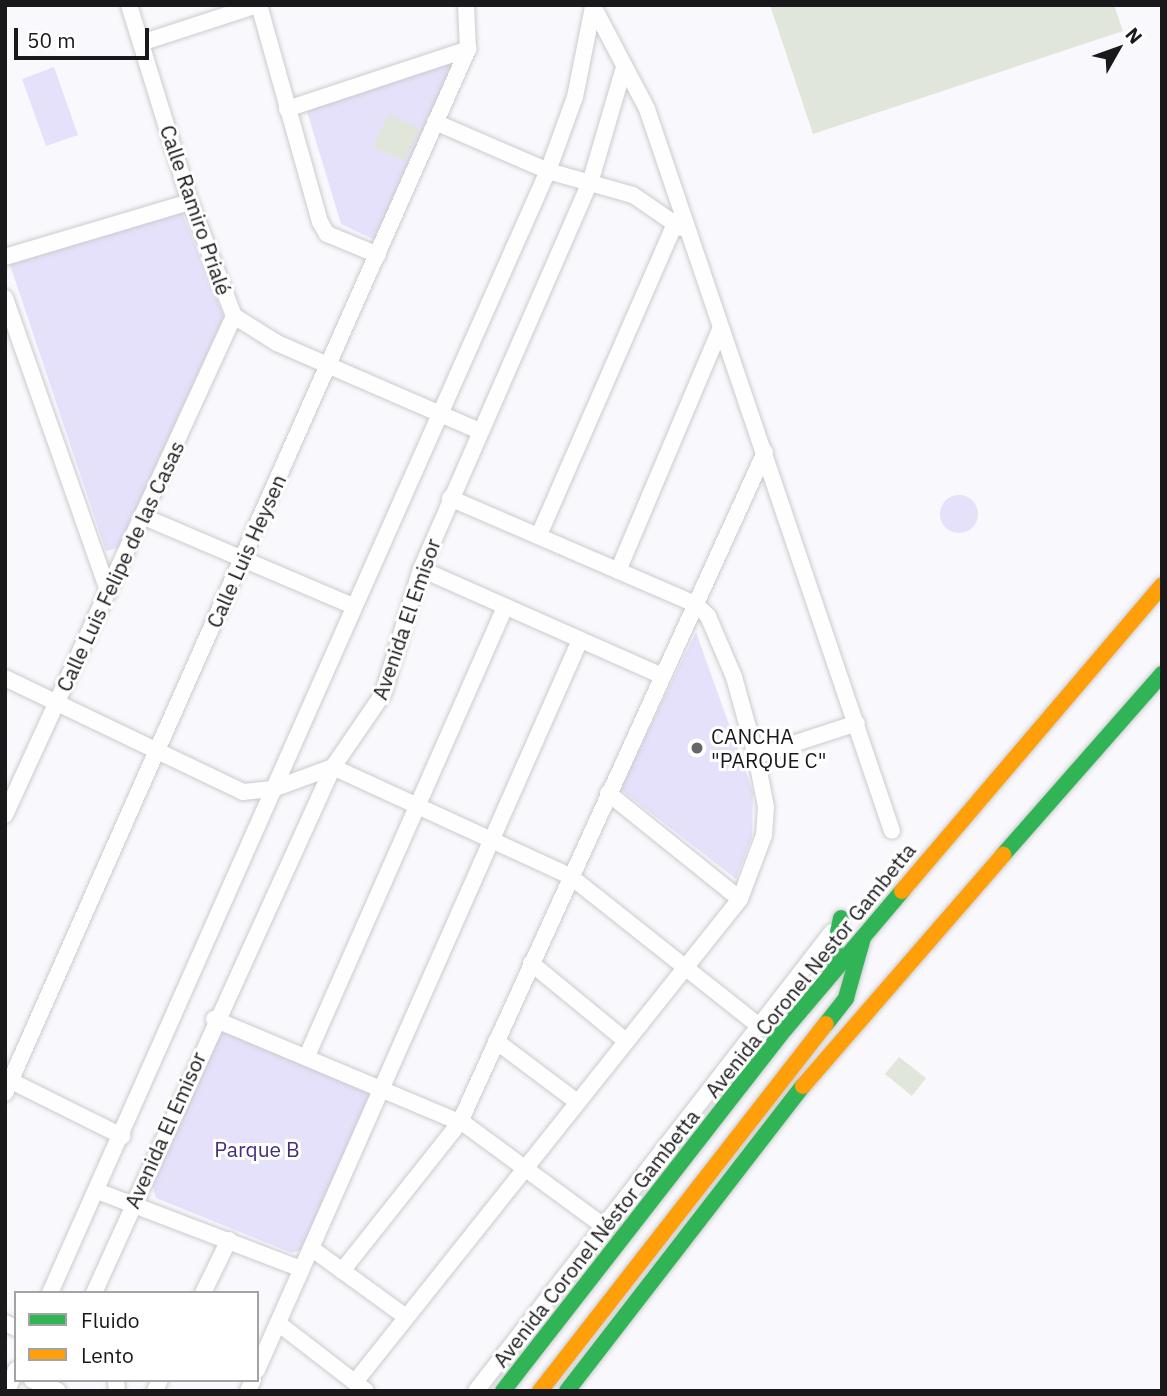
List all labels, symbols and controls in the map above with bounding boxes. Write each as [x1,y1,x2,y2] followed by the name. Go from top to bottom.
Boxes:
[18,14,152,58] scale bar
[1083,14,1153,84] north arrow
[1120,23,1148,48] text: N
[27,26,76,54] text: 50 m
[155,122,237,298] street label: Calle Ramiro Prialé
[51,437,189,695] street label: Calle Luis Felipe de las Casas
[201,470,291,632] street label: Calle Luis Heysen
[367,535,445,703] street label: Avenida El Emisor
[711,723,827,773] place label: CANCHA "PARQUE C"
[689,740,705,756] marker: CANCHA "PARQUE C"
[699,838,921,1102] street label: Avenida Coronel Nestor Gambetta
[119,1048,211,1212] street label: Avenida El Emisor
[487,1104,705,1372] street label: Avenida Coronel Néstor Gambetta
[214,1136,300,1162] park label: Parque B
[14,1291,259,1382] legend
[81,1306,140,1334] text: Fluido
[81,1341,134,1369] text: Lento

